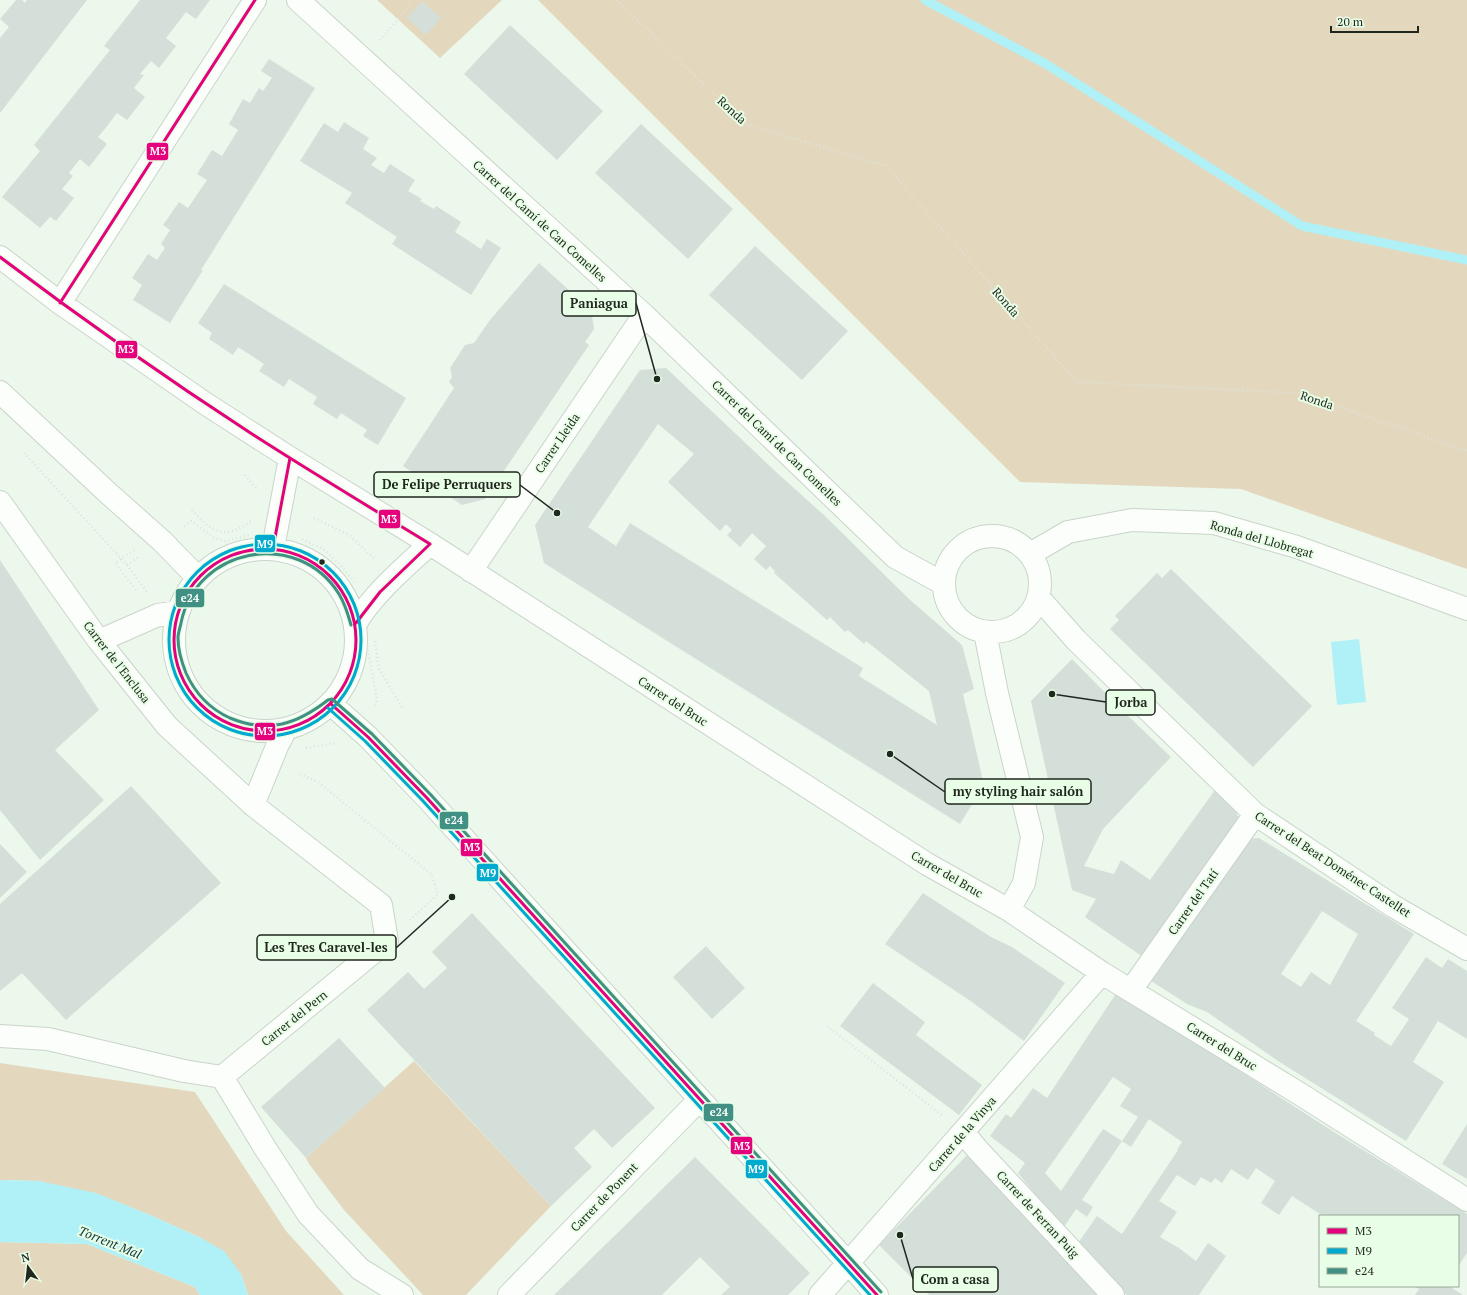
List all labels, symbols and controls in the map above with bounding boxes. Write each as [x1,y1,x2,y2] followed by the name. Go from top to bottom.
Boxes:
[1331,8,1418,34] scale bar
[1337,14,1364,29] text: 20 m
[714,93,750,127] street label: Ronda
[146,142,169,161] line badge: M3
[150,144,166,158] text: M3
[470,157,610,285] street label: Carrer del Camí de Can Comelles
[989,284,1023,320] street label: Ronda
[562,291,636,316] callout: Paniagua
[570,294,629,312] text: Paniagua
[115,340,138,359] line badge: M3
[118,342,134,356] text: M3
[709,377,845,509] street label: Carrer del Camí de Can Comelles
[1299,388,1335,412] street label: Ronda
[531,410,583,476] street label: Carrer Lleida
[374,472,520,497] callout: De Felipe Perruquers
[382,475,512,493] text: De Felipe Perruquers
[378,509,401,529] line badge: M3
[381,512,397,526] text: M3
[1209,517,1316,561] street label: Ronda del Llobregat
[254,534,276,553] line badge: M9
[257,537,273,551] text: M9
[317,557,327,567] unlabelled marker
[175,588,205,608] line badge: e24
[181,591,200,605] text: e24
[80,618,154,706] street label: Carrer de l'Enclusa
[635,673,711,729] street label: Carrer del Bruc
[1106,690,1155,715] callout: Jorba
[1115,693,1148,711] text: Jorba
[254,722,276,741] line badge: M3
[257,724,273,738] text: M3
[945,779,1091,804] callout: my styling hair salón
[953,782,1084,800] text: my styling hair salón
[1252,808,1414,920] street label: Carrer del Beat Doménec Castellet
[439,811,469,830] line badge: e24
[445,813,464,827] text: e24
[460,838,483,857] line badge: M3
[464,840,480,854] text: M3
[908,847,986,901] street label: Carrer del Bruc
[476,863,499,882] line badge: M9
[480,866,496,880] text: M9
[1165,866,1221,938] street label: Carrer del Tatí
[257,935,396,960] callout: Les Tres Caravel-les
[264,938,388,956] text: Les Tres Caravel-les
[258,987,330,1049] street label: Carrer del Pern
[1184,1018,1260,1074] street label: Carrer del Bruc
[925,1093,999,1175] street label: Carrer de la Vinya
[703,1103,734,1122] line badge: e24
[710,1105,729,1119] text: e24
[730,1136,753,1155] line badge: M3
[734,1139,750,1153] text: M3
[567,1159,641,1235] street label: Carrer de Ponent
[745,1159,768,1179] line badge: M9
[748,1162,764,1176] text: M9
[994,1167,1083,1261] street label: Carrer de Ferran Puig
[1319,1215,1459,1287] legend
[76,1221,145,1263] water label: Torrent Mal
[1355,1223,1372,1238] text: M3
[1355,1243,1372,1258] text: M9
[8,1247,48,1287] north arrow
[20,1249,32,1265] text: N
[1355,1263,1374,1278] text: e24
[913,1267,998,1292] callout: Com a casa
[921,1270,990,1288] text: Com a casa

